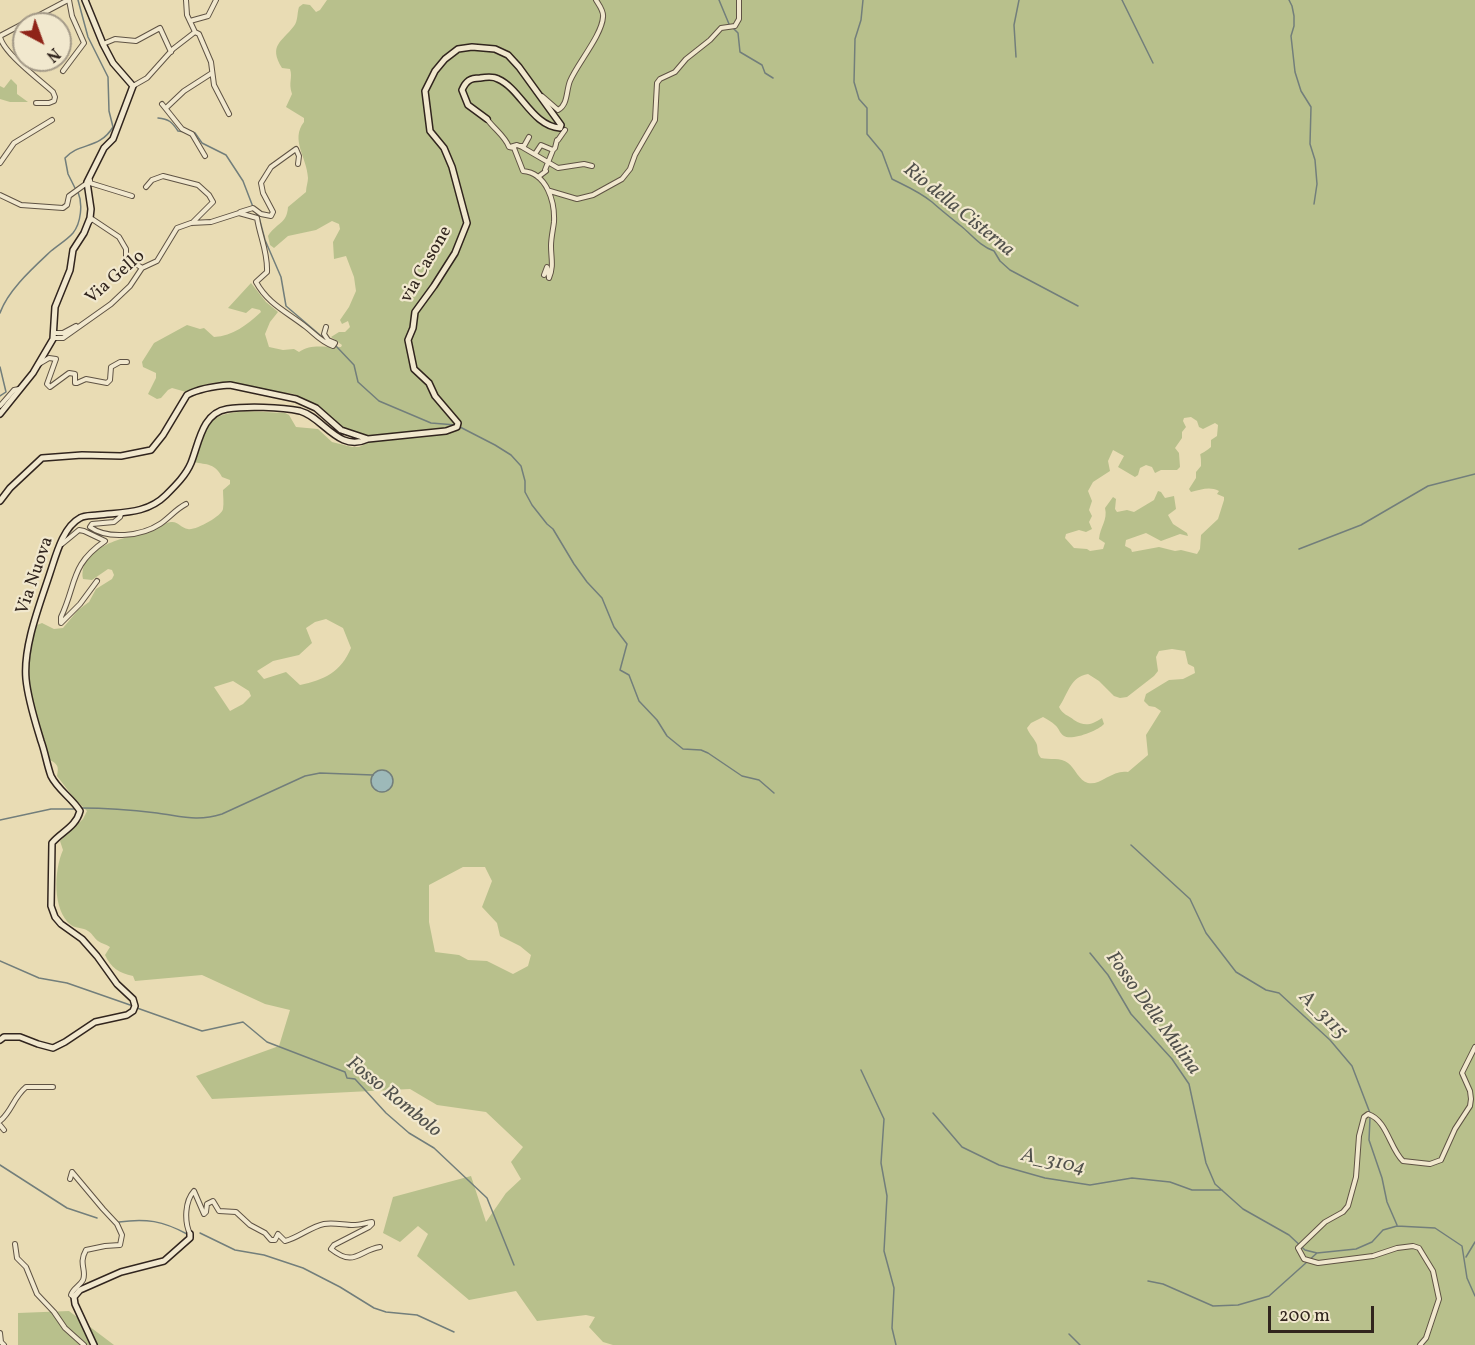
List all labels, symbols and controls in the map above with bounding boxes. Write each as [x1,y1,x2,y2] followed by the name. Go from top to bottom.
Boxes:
[12,12,72,72] north arrow
[41,42,64,66] text: N
[897,159,1019,263] water label: Rio della Cisterna
[396,223,458,307] street label: via Casone
[82,246,150,310] street label: Via Gello
[13,534,59,618] street label: Via Nuova
[1099,948,1205,1080] water label: Fosso Delle Mulina
[1293,987,1351,1045] water label: A_3115
[341,1052,445,1144] water label: Fosso Rombolo
[1019,1145,1087,1181] water label: A_3104
[1271,1294,1378,1332] scale bar
[1279,1304,1330,1329] text: 200 m

